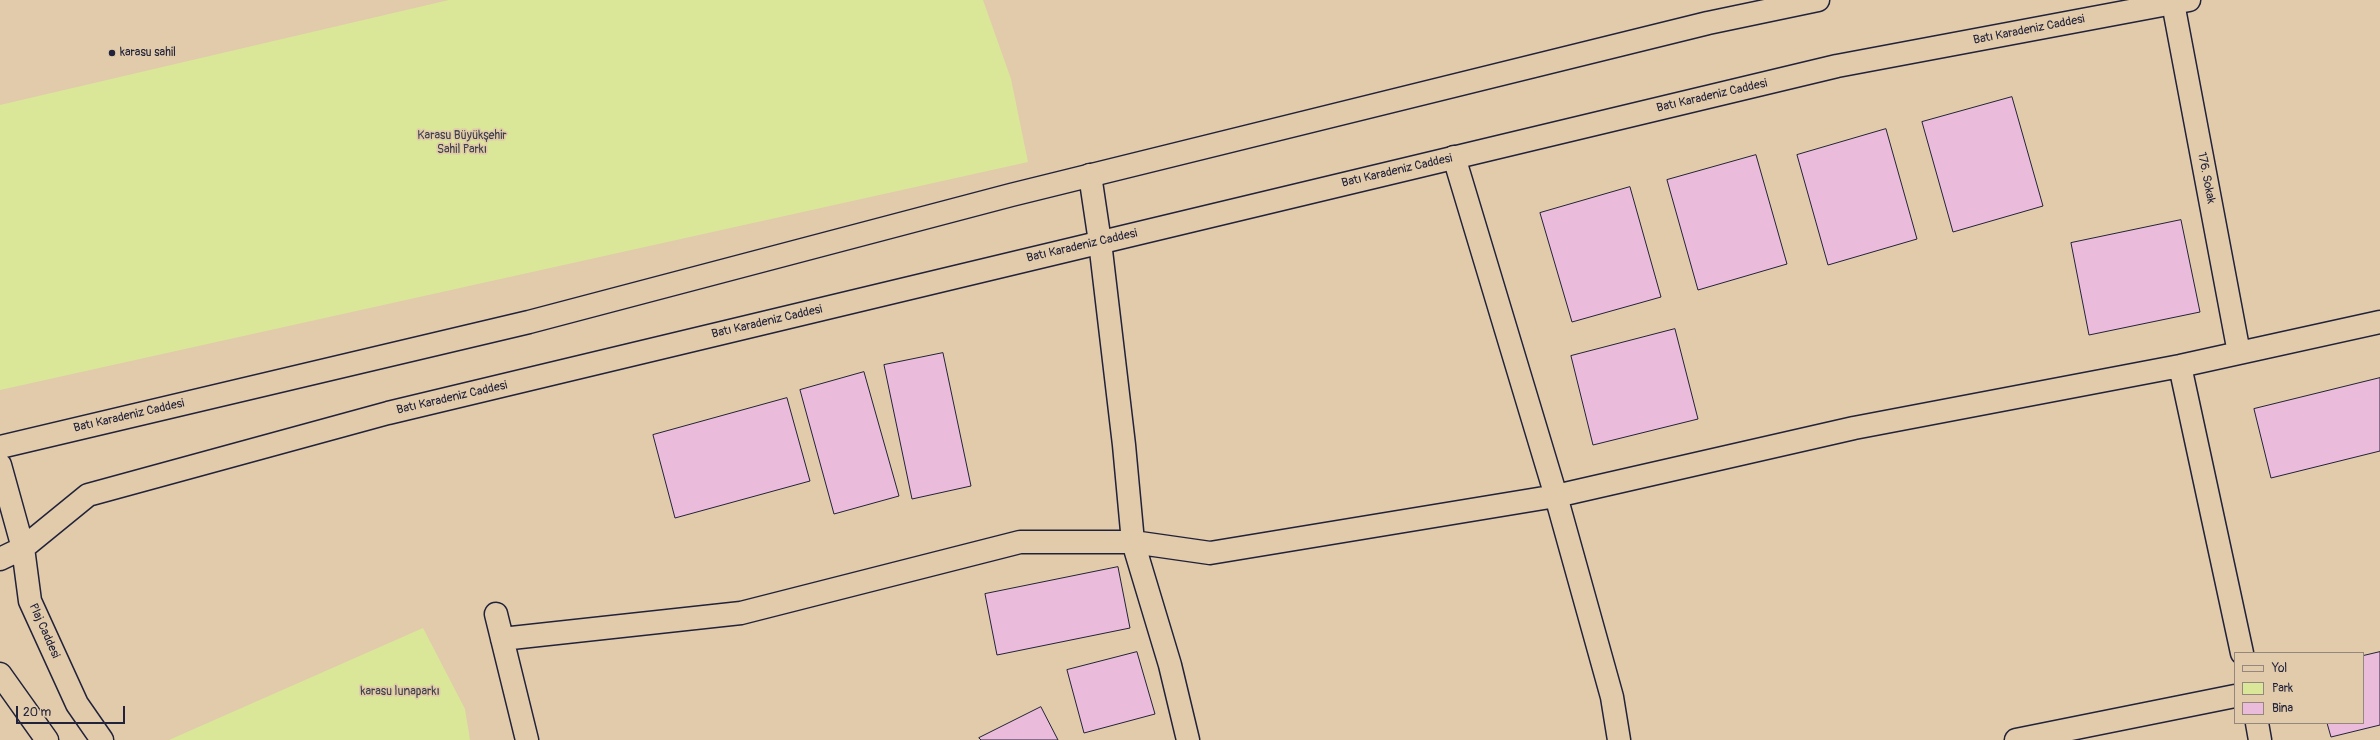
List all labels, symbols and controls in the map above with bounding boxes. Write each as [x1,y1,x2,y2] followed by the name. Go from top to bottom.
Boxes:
[1972,12,2086,48] street label: Batı Karadeniz Caddesi
[120,46,176,60] place label: karasu sahil
[107,48,117,58] marker: karasu sahil
[1655,76,1769,116] street label: Batı Karadeniz Caddesi
[417,129,507,157] park label: Karasu Büyükşehir Sahil Parkı
[1340,151,1454,191] street label: Batı Karadeniz Caddesi
[2194,151,2218,205] street label: 176. Sokak
[1025,226,1139,266] street label: Batı Karadeniz Caddesi
[710,302,824,342] street label: Batı Karadeniz Caddesi
[395,378,509,418] street label: Batı Karadeniz Caddesi
[72,396,186,436] street label: Batı Karadeniz Caddesi
[25,601,63,661] street label: Plaj Caddesi
[2234,652,2364,724] legend
[2272,661,2287,676] text: Yol
[2272,681,2293,696] text: Park
[360,685,440,699] park label: karasu lunaparkı
[18,698,127,724] scale bar
[2272,701,2293,716] text: Bina
[23,705,51,720] text: 20 m

